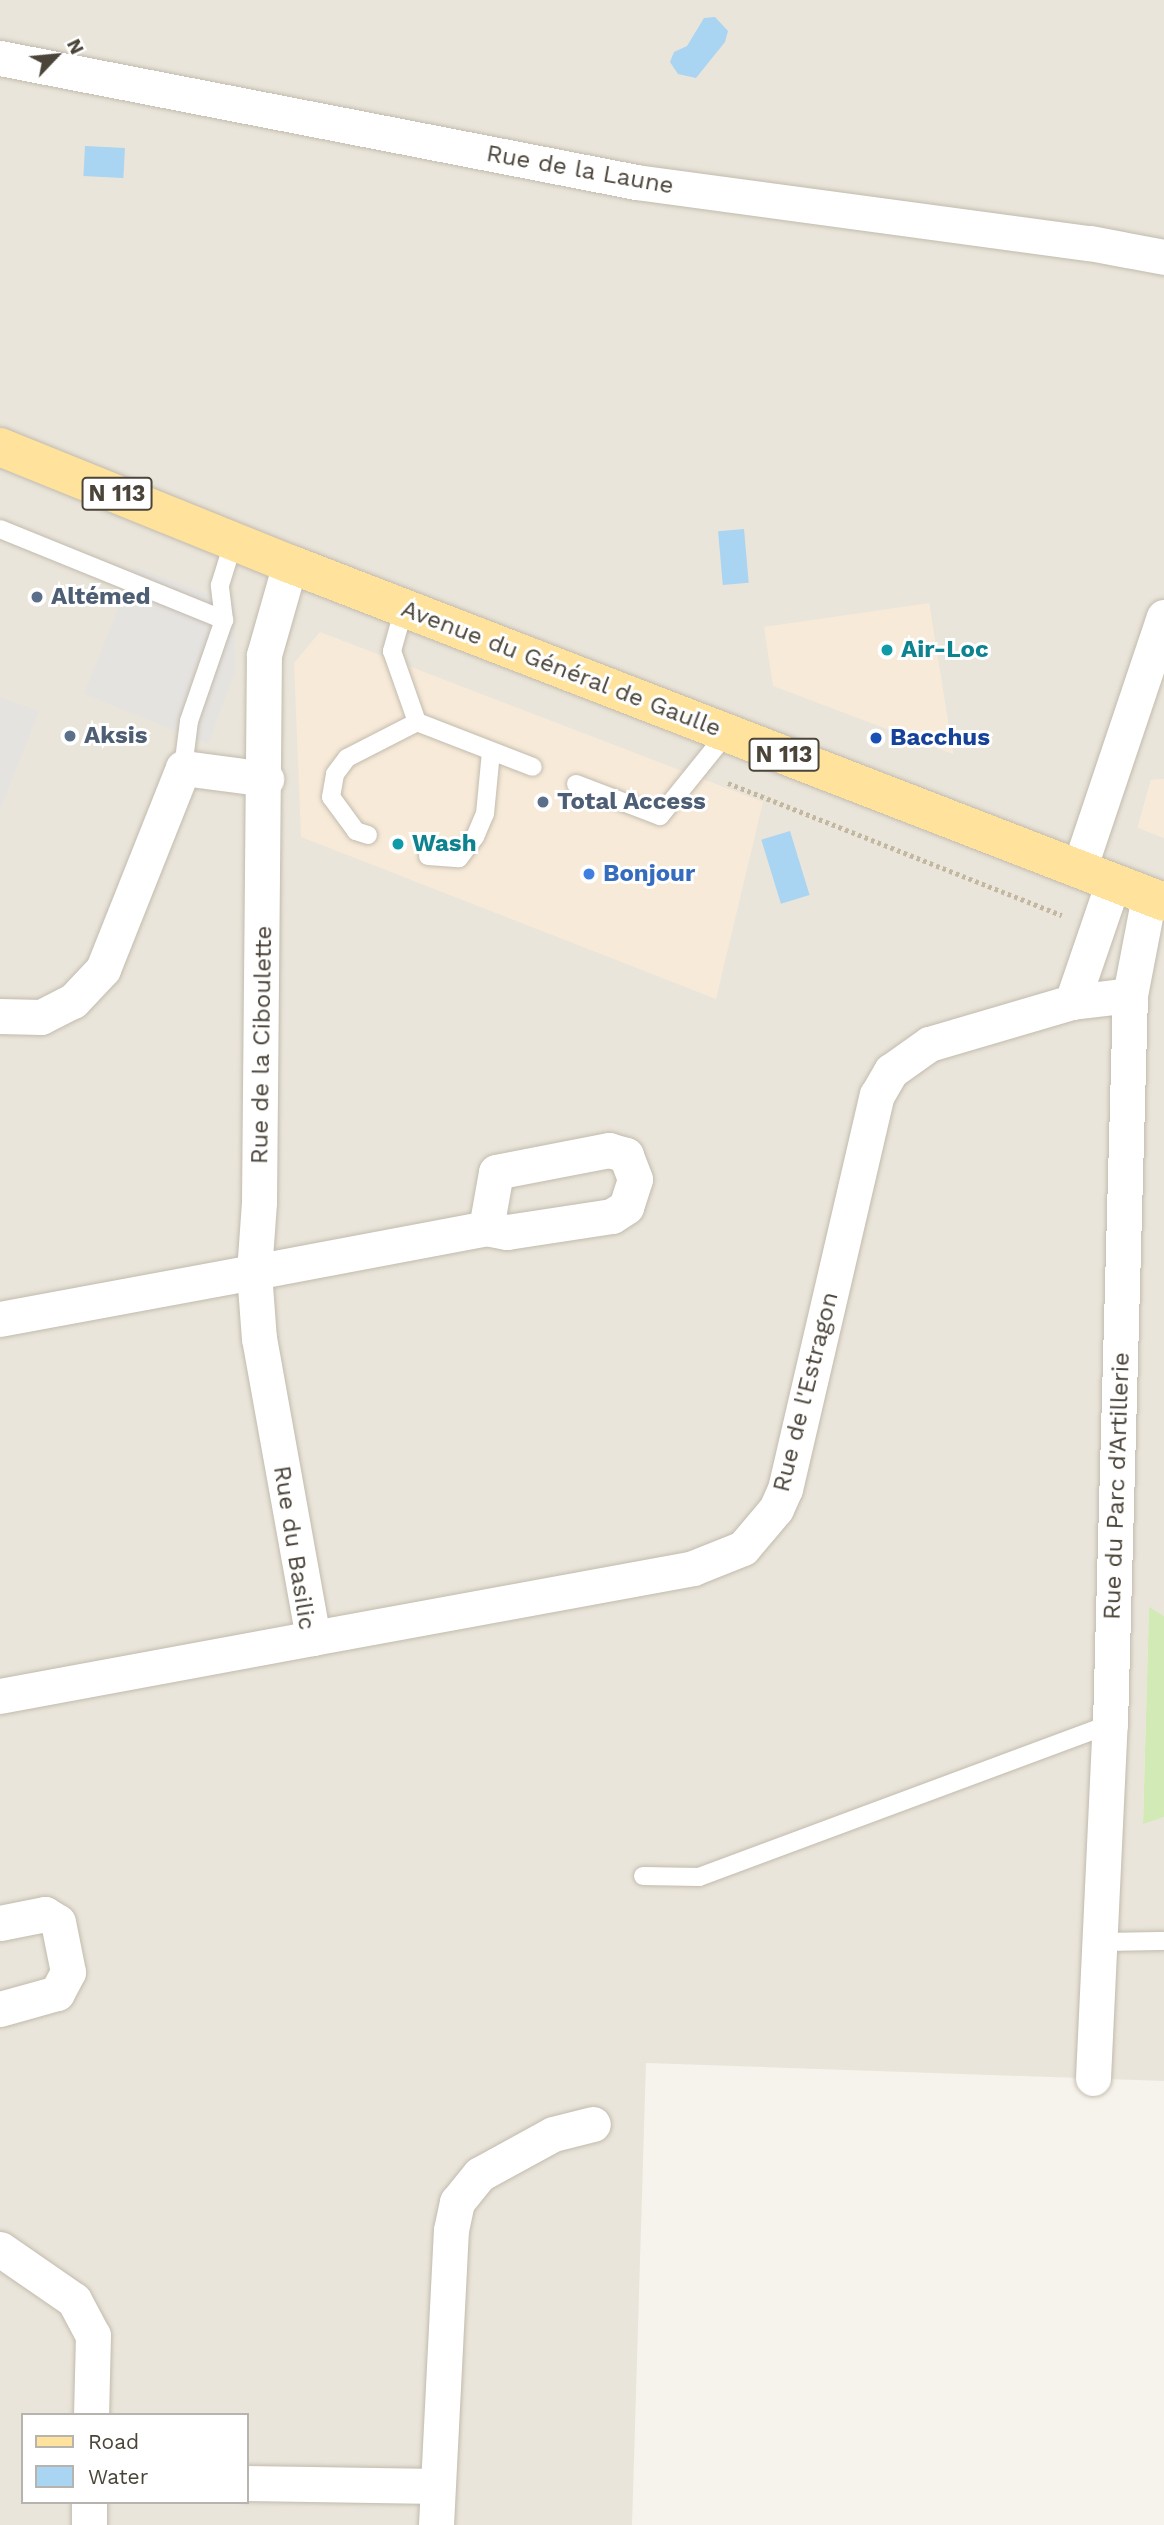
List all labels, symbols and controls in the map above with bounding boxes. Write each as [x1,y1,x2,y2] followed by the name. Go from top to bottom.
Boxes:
[21,21,91,91] north arrow
[62,35,89,58] text: N
[484,139,676,201] street label: Rue de la Laune
[80,474,154,514] road number: N 113
[51,583,151,611] place label: Altémed
[29,589,45,605] marker: Altémed
[397,594,725,744] street label: Avenue du Général de Gaulle
[901,636,989,664] place label: Air-Loc
[879,642,895,658] marker: Air-Loc
[84,722,148,750] place label: Aksis
[890,724,990,752] place label: Bacchus
[62,728,78,744] marker: Aksis
[868,730,884,746] marker: Bacchus
[747,736,821,775] road number: N 113
[557,788,707,816] place label: Total Access
[535,794,551,810] marker: Total Access
[412,830,477,858] place label: Wash
[390,836,406,852] marker: Wash
[603,860,695,888] place label: Bonjour
[581,866,597,882] marker: Bonjour
[246,925,278,1165] street label: Rue de la Ciboulette
[767,1289,845,1495] street label: Rue de l'Estragon
[1098,1352,1136,1620] street label: Rue du Parc d'Artillerie
[267,1464,321,1632] street label: Rue du Basilic
[21,2413,248,2504] legend
[88,2429,139,2454] text: Road
[88,2464,148,2489] text: Water

